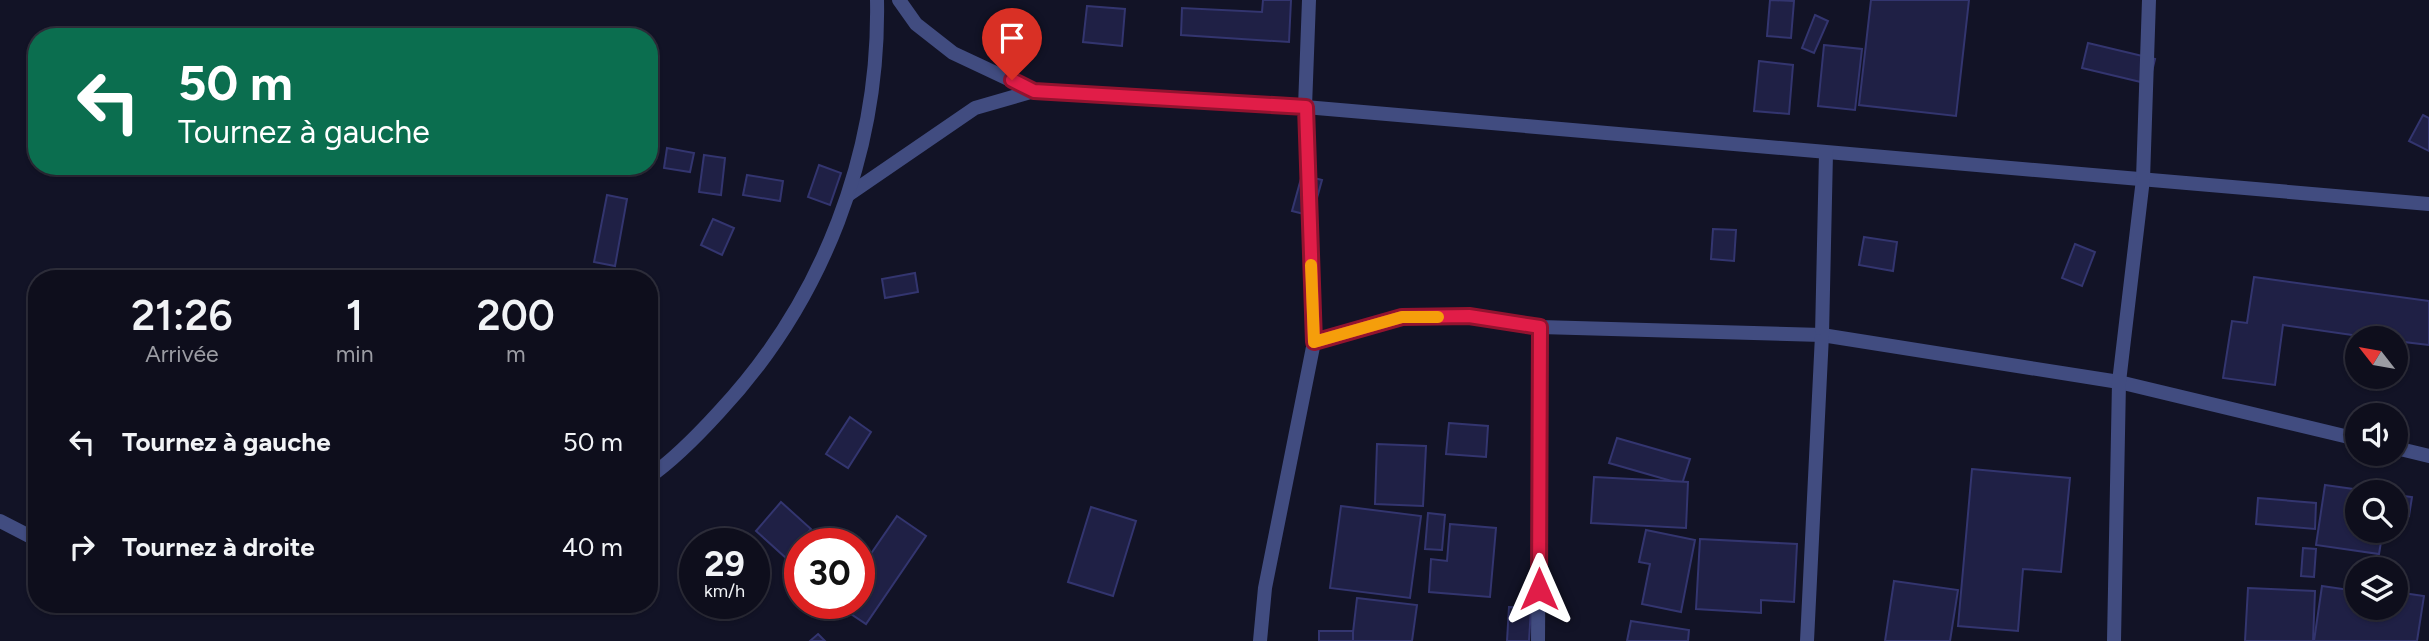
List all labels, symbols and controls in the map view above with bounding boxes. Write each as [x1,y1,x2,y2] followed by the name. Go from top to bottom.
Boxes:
[982,8,1042,80] pin
[993,19,1031,57] icon: arrive
[178,53,293,112] text: 50 m
[63,56,154,147] icon: left
[178,113,430,151] text: Tournez à gauche
[131,290,233,341] text: 21:26
[346,290,363,341] text: 1
[477,290,555,341] text: 200
[2345,326,2408,388] north arrow
[2345,326,2408,620] map controls
[145,340,219,368] text: Arrivée
[336,340,374,368] text: min
[506,340,526,368] text: m
[2345,403,2408,466] button: sound
[63,423,101,461] icon: left
[122,426,331,458] text: Tournez à gauche
[563,426,623,458] text: 50 m
[2345,480,2408,543] button: search
[63,528,101,566] icon: right
[784,528,875,619] speed limit sign: 30
[122,531,315,563] text: Tournez à droite
[562,531,623,563] text: 40 m
[704,543,745,585] text: 29
[1502,552,1576,626] position arrow
[2345,557,2408,620] button: layers
[704,580,745,602] text: km/h

